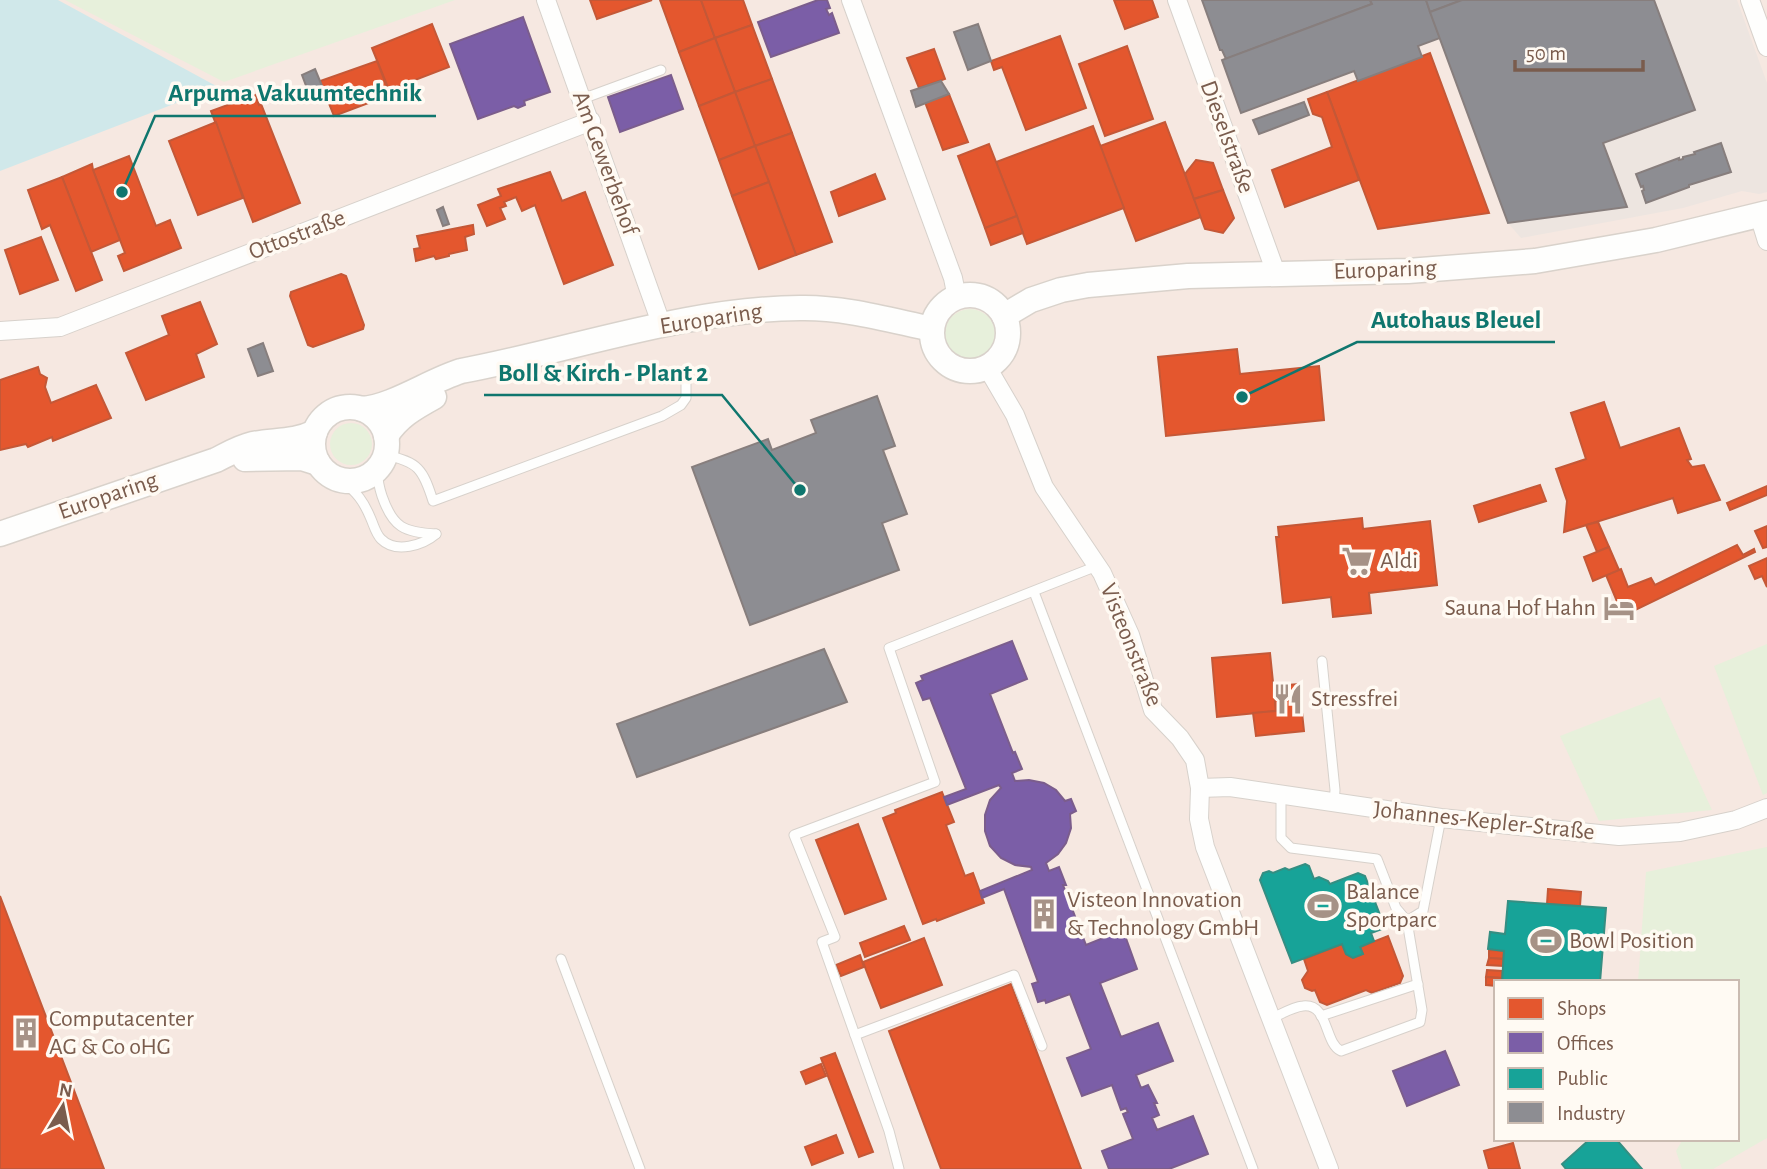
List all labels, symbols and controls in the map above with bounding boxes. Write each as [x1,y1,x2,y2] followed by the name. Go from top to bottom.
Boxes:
[1515,28,1643,72] scale bar
[1526,43,1566,64] text: 50 m
[155,69,436,116] callout: Arpuma Vakuumtechnik
[1196,78,1258,196] street label: Dieselstraße
[168,80,422,106] text: Arpuma Vakuumtechnik
[568,88,643,240] street label: Am Gewerbehof
[245,206,349,264] street label: Ottostraße
[1333,256,1437,284] street label: Europaring
[1357,295,1555,342] callout: Autohaus Bleuel
[658,299,764,339] street label: Europaring
[1371,307,1541,333] text: Autohaus Bleuel
[484,348,722,395] callout: Boll & Kirch - Plant 2
[498,360,708,386] text: Boll & Kirch - Plant 2
[55,468,161,524] street label: Europaring
[1340,544,1374,578] supermarket icon: Aldi
[1380,549,1418,573] place label: Aldi
[1096,580,1166,710] street label: Visteonstraße
[1602,591,1636,625] hotel icon: Sauna Hof Hahn
[1445,596,1596,620] place label: Sauna Hof Hahn
[1271,682,1305,716] restaurant icon: Stressfrei
[1311,687,1398,711] place label: Stressfrei
[1372,797,1596,845] street label: Johannes-Kepler-Straße
[1346,880,1437,932] place label: Balance Sportparc
[1067,888,1260,940] place label: Visteon Innovation & Technology GmbH
[1306,889,1340,923] sports icon: Balance Sportparc
[1027,897,1061,931] building icon: Visteon Innovation & Technology GmbH
[1529,924,1563,958] sports icon: Bowl Position
[1569,929,1695,953] place label: Bowl Position
[1494,980,1739,1141] legend
[1557,998,1606,1019] text: Shops
[49,1007,194,1059] place label: Computacenter AG & Co oHG
[9,1016,43,1050] building icon: Computacenter AG & Co oHG
[1557,1033,1614,1054] text: Offices
[1557,1068,1607,1089] text: Public
[28,1071,98,1141] north arrow
[58,1080,74,1101] text: N
[1557,1103,1625,1124] text: Industry

